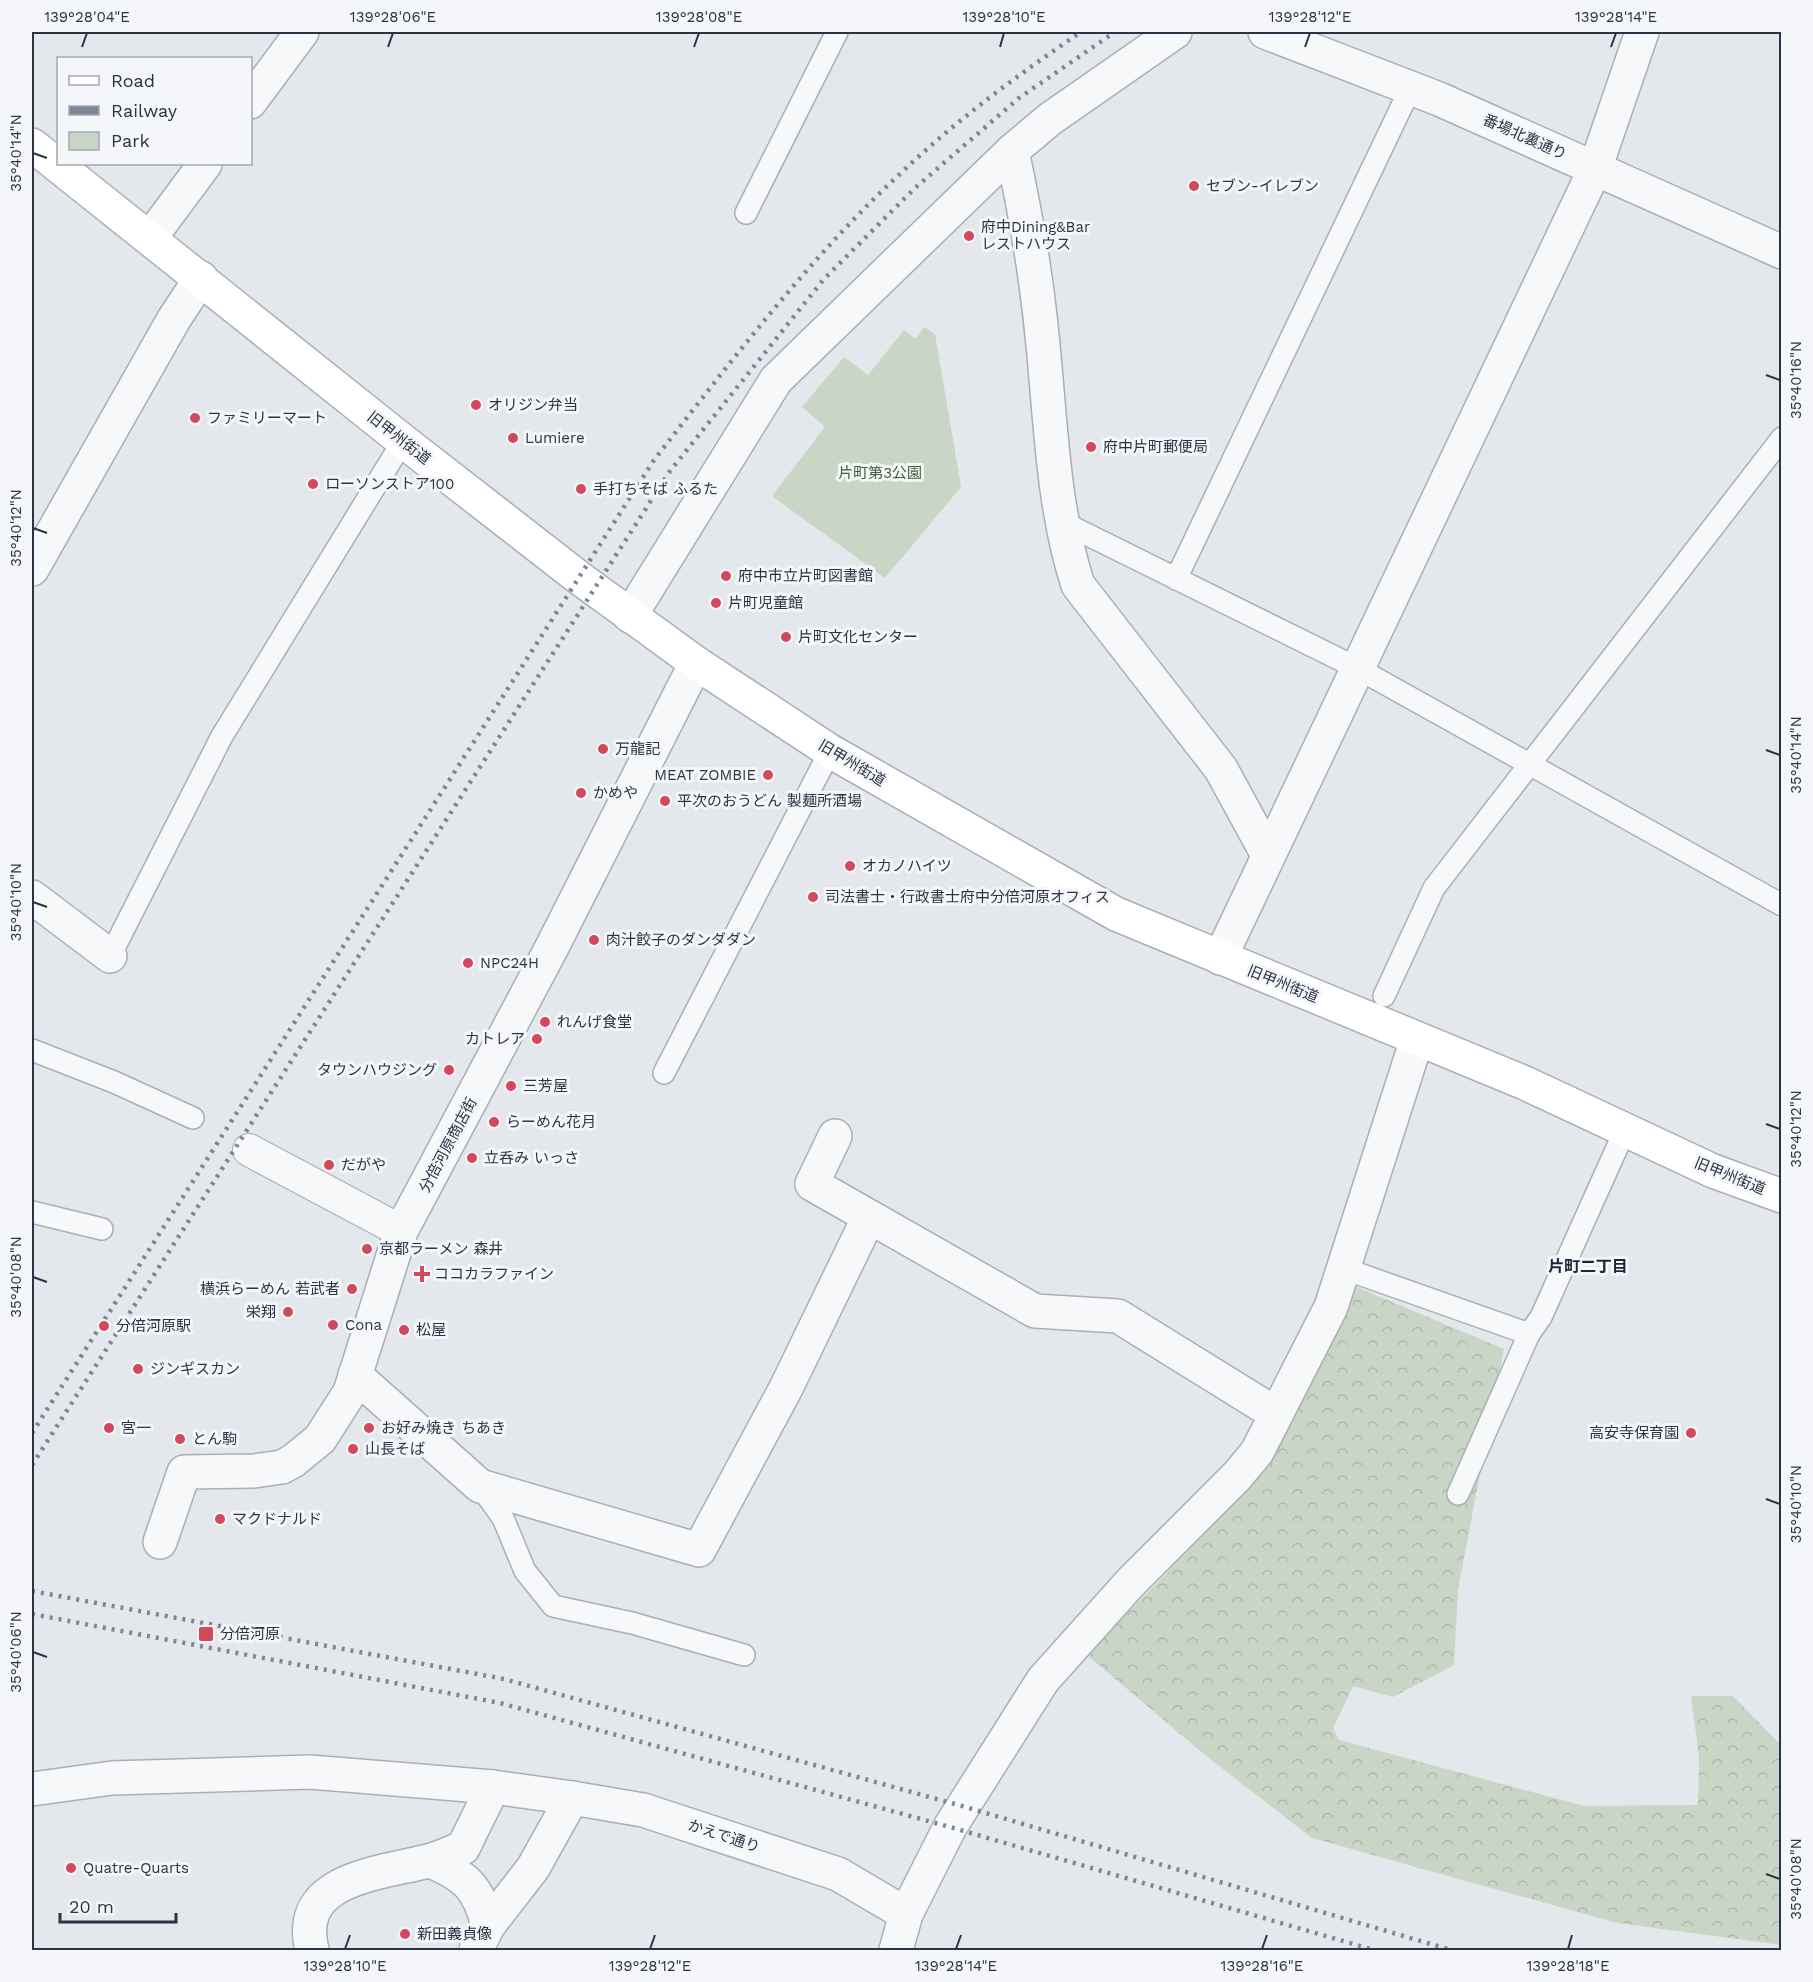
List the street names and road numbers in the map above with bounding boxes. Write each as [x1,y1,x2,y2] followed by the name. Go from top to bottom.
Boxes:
[1480,110,1570,164] street label: 番場北裏通り
[364,408,434,468] street label: 旧甲州街道
[815,736,889,790] street label: 旧甲州街道
[1245,962,1321,1006] street label: 旧甲州街道
[415,1094,481,1196] street label: 分倍河原商店街
[1692,1154,1768,1198] street label: 旧甲州街道
[686,1816,762,1856] street label: かえで通り

